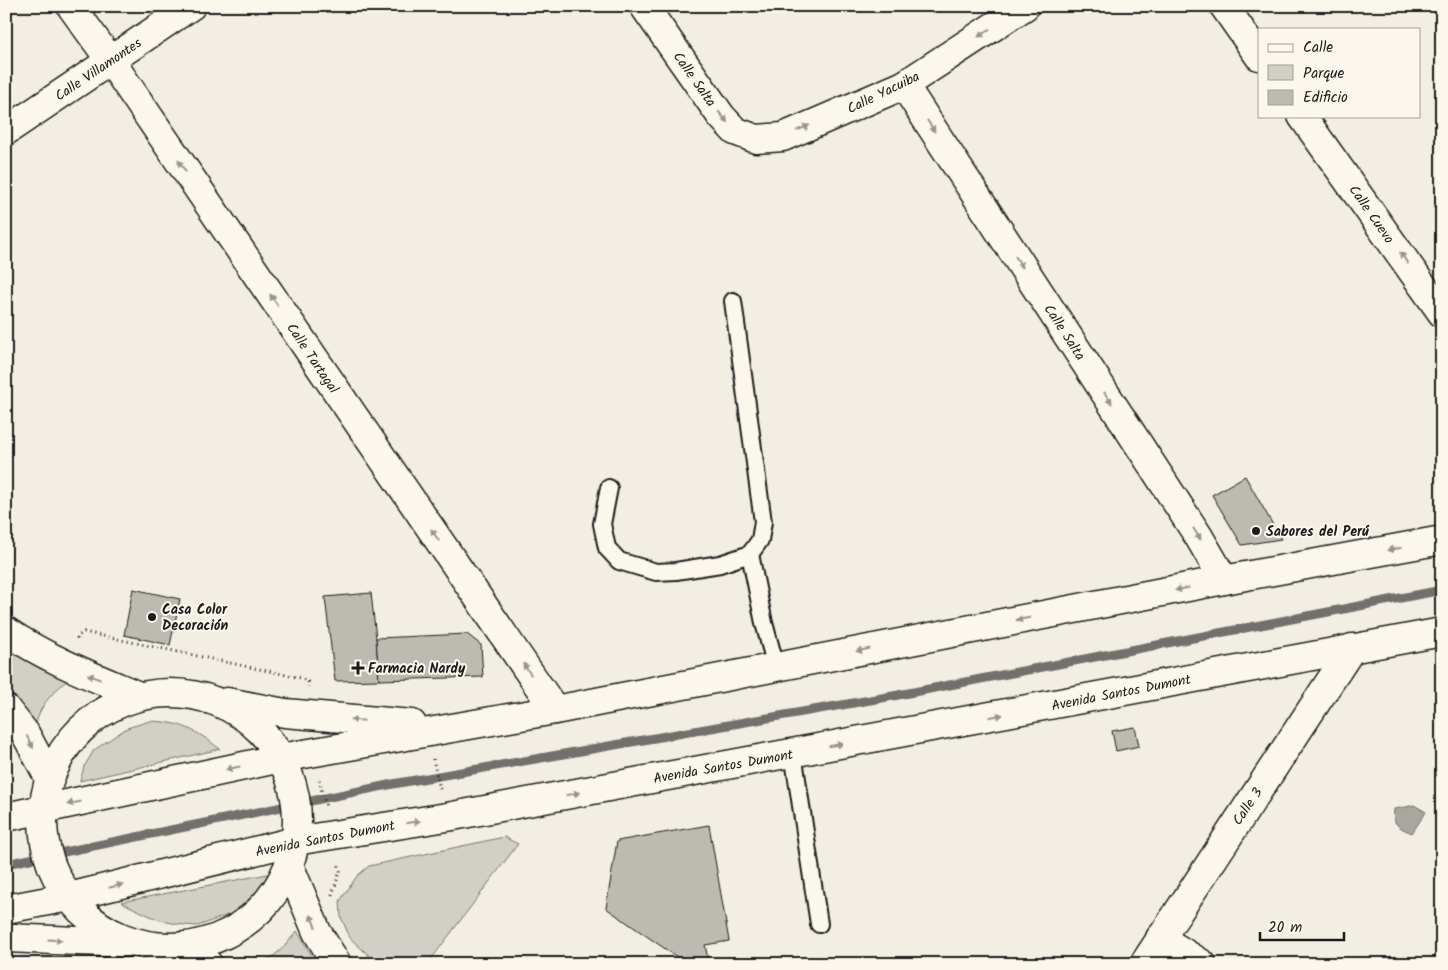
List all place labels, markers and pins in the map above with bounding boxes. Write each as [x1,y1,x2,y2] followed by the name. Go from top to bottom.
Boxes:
[1266,521,1370,543] place label: Sabores del Perú
[1250,525,1262,537] marker: Sabores del Perú
[162,599,228,637] place label: Casa Color Decoración
[146,611,158,623] marker: Casa Color Decoración
[368,658,466,680] place label: Farmacia Nardy
[352,662,364,674] marker: Farmacia Nardy

